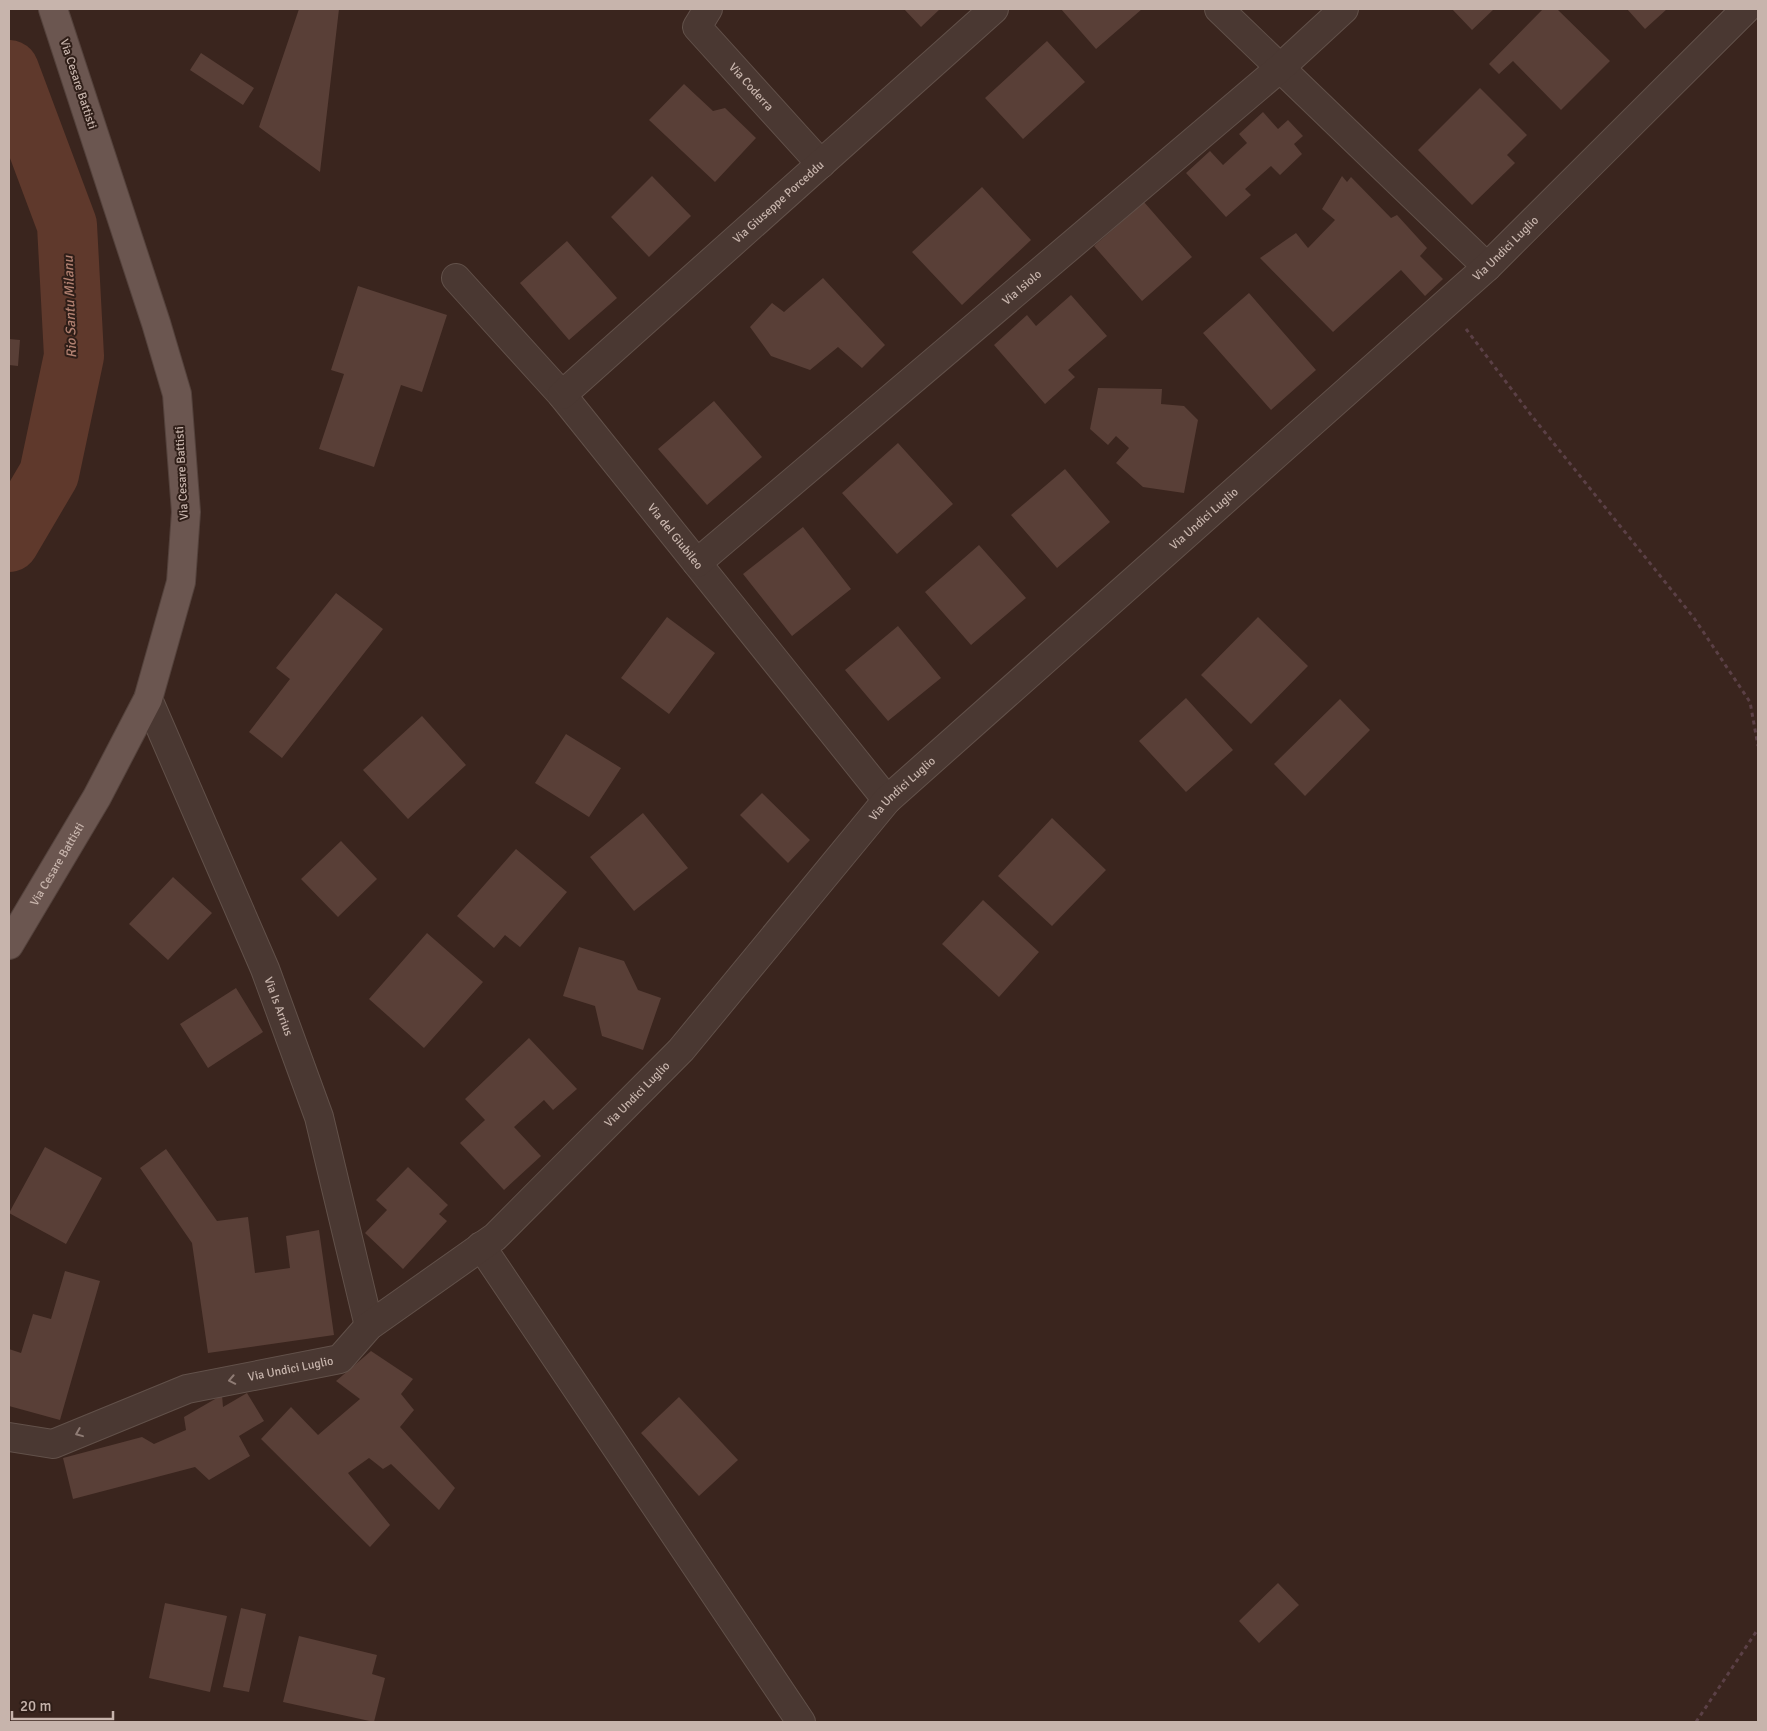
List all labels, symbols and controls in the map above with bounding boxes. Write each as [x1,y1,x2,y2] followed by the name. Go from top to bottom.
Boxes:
[56,37,100,131] street label: Via Cesare Battisti
[726,60,777,114] street label: Via Coderra
[730,157,827,246] street label: Via Giuseppe Porceddu
[1469,213,1542,284] street label: Via Undici Luglio
[60,254,80,358] water label: Rio Santu Milanu
[999,266,1044,308] street label: Via Isiolo
[172,426,192,520] street label: Via Cesare Battisti
[1166,484,1241,553] street label: Via Undici Luglio
[644,500,706,572] street label: Via del Giubileo
[866,753,938,824] street label: Via Undici Luglio
[27,820,88,908] street label: Via Cesare Battisti
[261,975,296,1038] street label: Via Is Arrius
[601,1058,673,1130] street label: Via Undici Luglio
[247,1353,335,1384] street label: Via Undici Luglio
[227,1375,236,1385] one-way arrow
[75,1427,84,1437] one-way arrow
[12,1688,114,1720] scale bar
[20,1697,51,1715] text: 20 m

